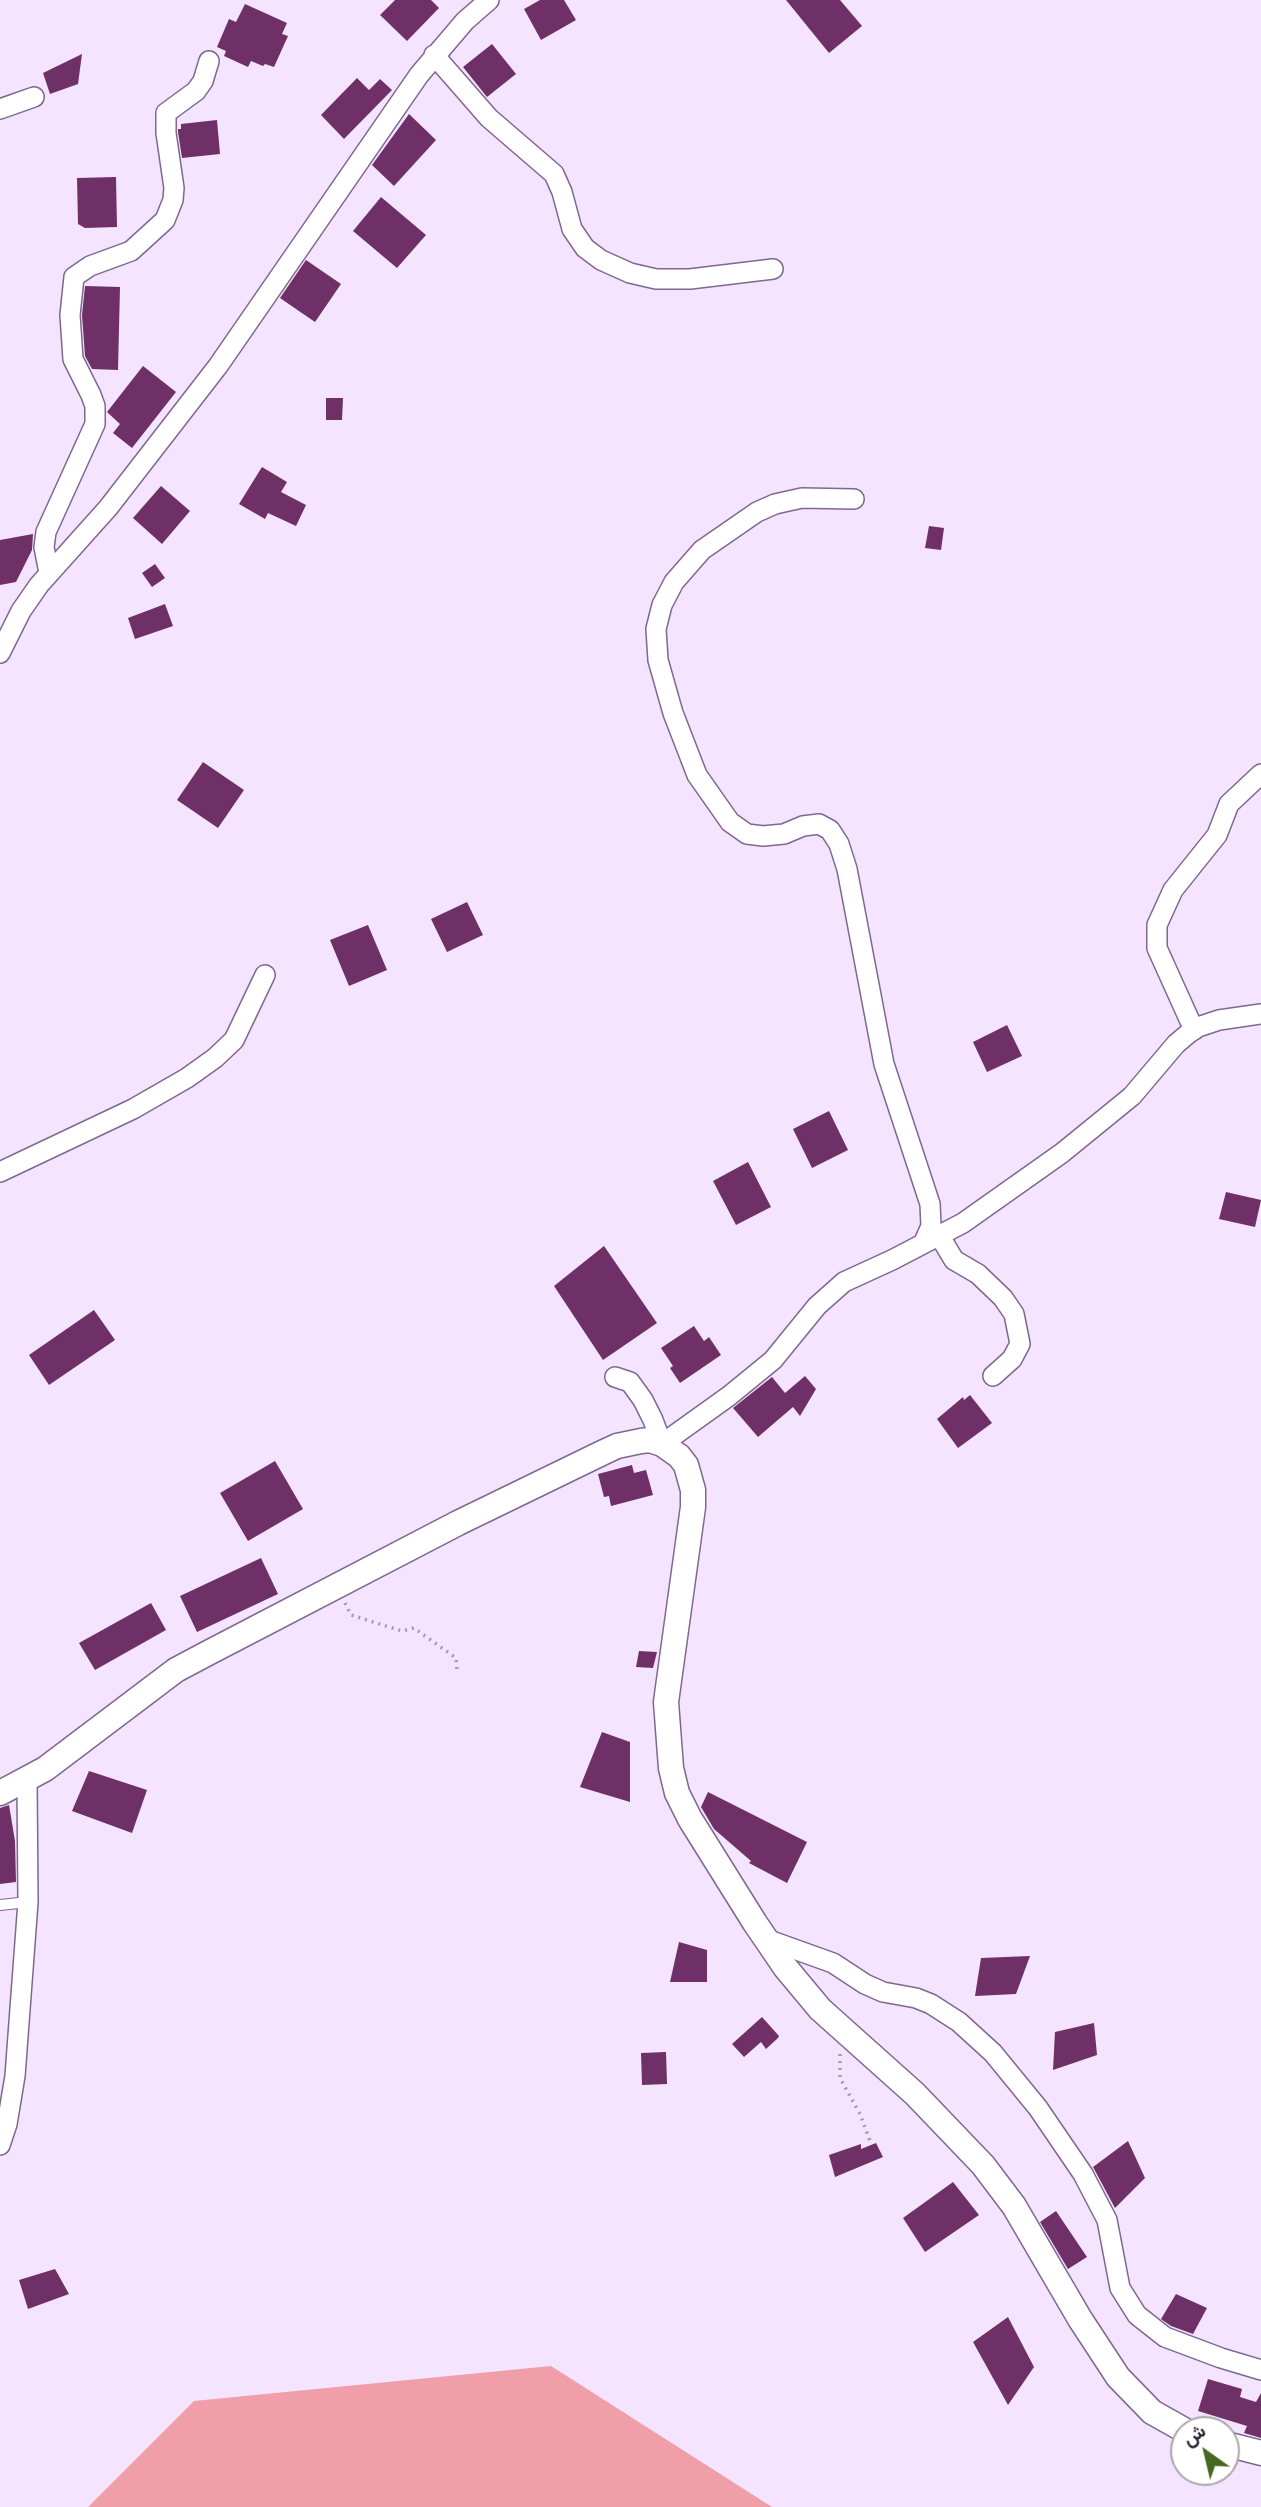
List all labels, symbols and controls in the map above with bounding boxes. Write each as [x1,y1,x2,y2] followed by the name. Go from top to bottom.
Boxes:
[1170,2416,1240,2486] north arrow
[1178,2418,1211,2452] text: ش

